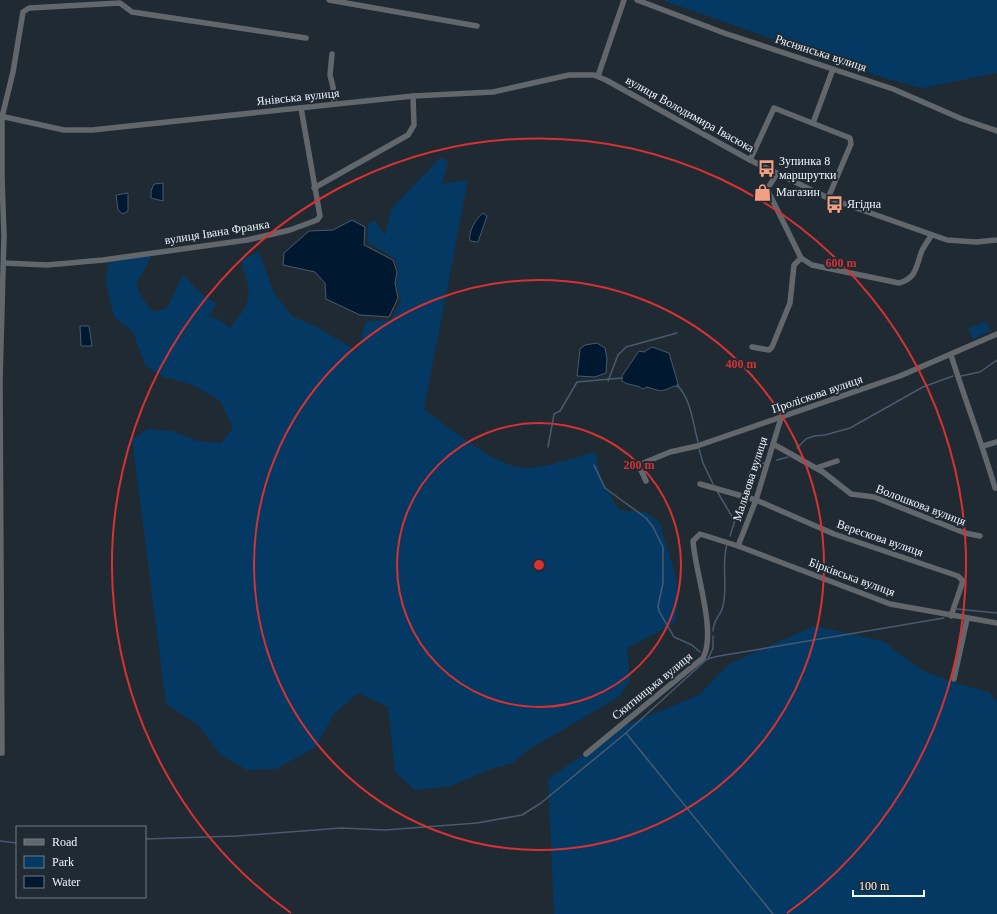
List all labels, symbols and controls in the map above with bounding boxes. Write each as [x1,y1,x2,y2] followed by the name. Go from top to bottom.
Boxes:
[774,32,869,75] street label: Ряснянська вулиця
[623,73,757,155] street label: вулиця Володимира Івасюка
[256,86,341,108] street label: Янівська вулиця
[779,154,837,182] place label: Зупинка 8 маршрутки
[756,158,776,178] bus stop icon: Зупинка 8 маршрутки
[753,182,773,202] shop icon: Магазин
[776,185,820,199] place label: Магазин
[824,194,844,214] bus stop icon: Ягідна
[847,197,882,211] place label: Ягідна
[164,217,271,247] street label: вулиця Івана Франка
[826,256,857,270] text: 600 m
[726,357,757,371] text: 400 m
[770,372,865,416] street label: Проліскова вулиця
[730,435,770,523] street label: Мальвова вулиця
[624,458,655,472] text: 200 m
[874,481,968,529] street label: Волошкова вулиця
[835,517,925,559] street label: Верескова вулиця
[807,555,898,599] street label: Бірківська вулиця
[532,558,546,572] centre of rings
[609,649,695,723] street label: Скитницька вулиця
[16,826,146,898] legend
[52,835,77,849] text: Road
[52,855,74,869] text: Park
[853,872,924,898] scale bar
[52,875,80,889] text: Water
[859,879,890,893] text: 100 m

